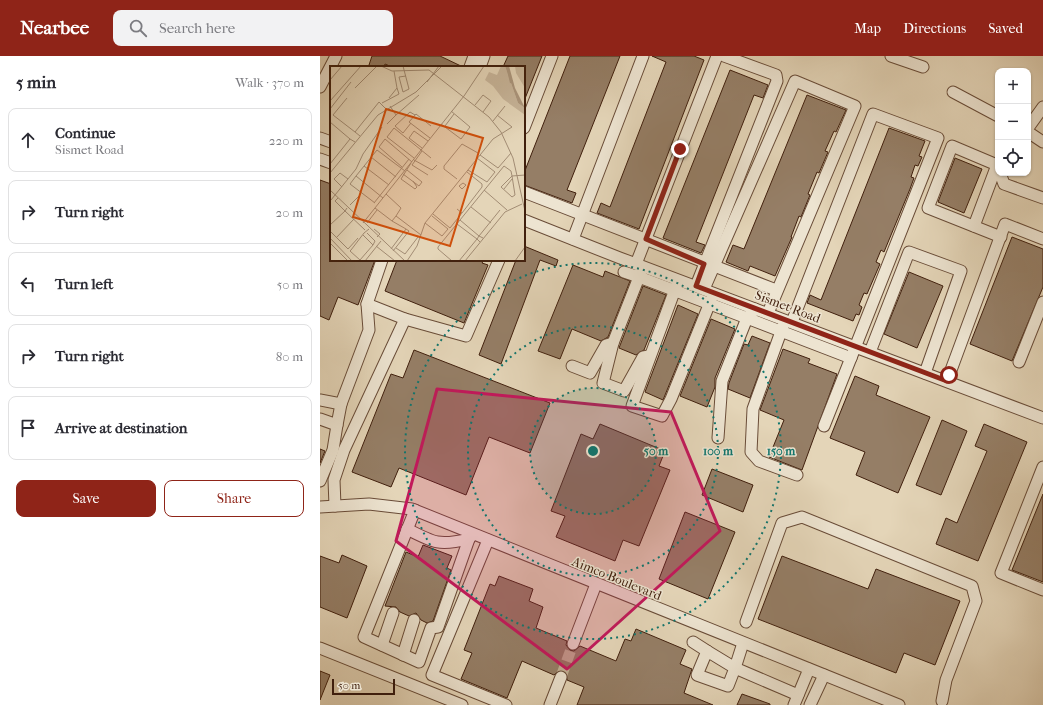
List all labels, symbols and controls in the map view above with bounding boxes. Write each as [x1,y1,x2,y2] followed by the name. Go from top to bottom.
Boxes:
[113,10,393,46] search box
[20,17,89,39] text: Nearbee
[127,17,149,39] icon: search
[159,19,235,37] text: Search here
[854,20,881,37] text: Map
[903,20,966,37] text: Directions
[988,20,1023,37] text: Saved
[330,66,525,261] inset map
[995,68,1031,176] map controls
[995,68,1031,104] button: +
[16,72,56,92] text: 5 min
[235,75,304,90] text: Walk · 370 m
[995,104,1031,140] button: −
[55,124,115,142] text: Continue
[17,129,39,151] icon: ahead
[269,133,303,148] text: 220 m
[671,140,689,158] route end
[995,140,1031,176] button: locate
[55,142,124,157] text: Sismet Road
[17,201,39,223] icon: right
[55,203,124,221] text: Turn right
[276,205,303,220] text: 20 m
[17,273,39,295] icon: left
[55,275,113,293] text: Turn left
[277,277,303,292] text: 50 m
[753,287,824,326] street label: Sismet Road
[17,345,39,367] icon: right
[55,347,124,365] text: Turn right
[276,349,303,364] text: 80 m
[940,366,958,384] route start
[17,417,39,439] icon: arrive
[55,419,187,437] text: Arrive at destination
[586,444,600,458] centre of rings
[644,444,669,458] text: 50 m
[703,444,734,458] text: 100 m
[767,444,796,458] text: 150 m
[16,480,156,517] button: Save
[164,480,304,517] button: Share
[569,553,665,604] street label: Aimco Boulevard
[332,677,395,696] scale bar
[338,679,360,692] text: 50 m

